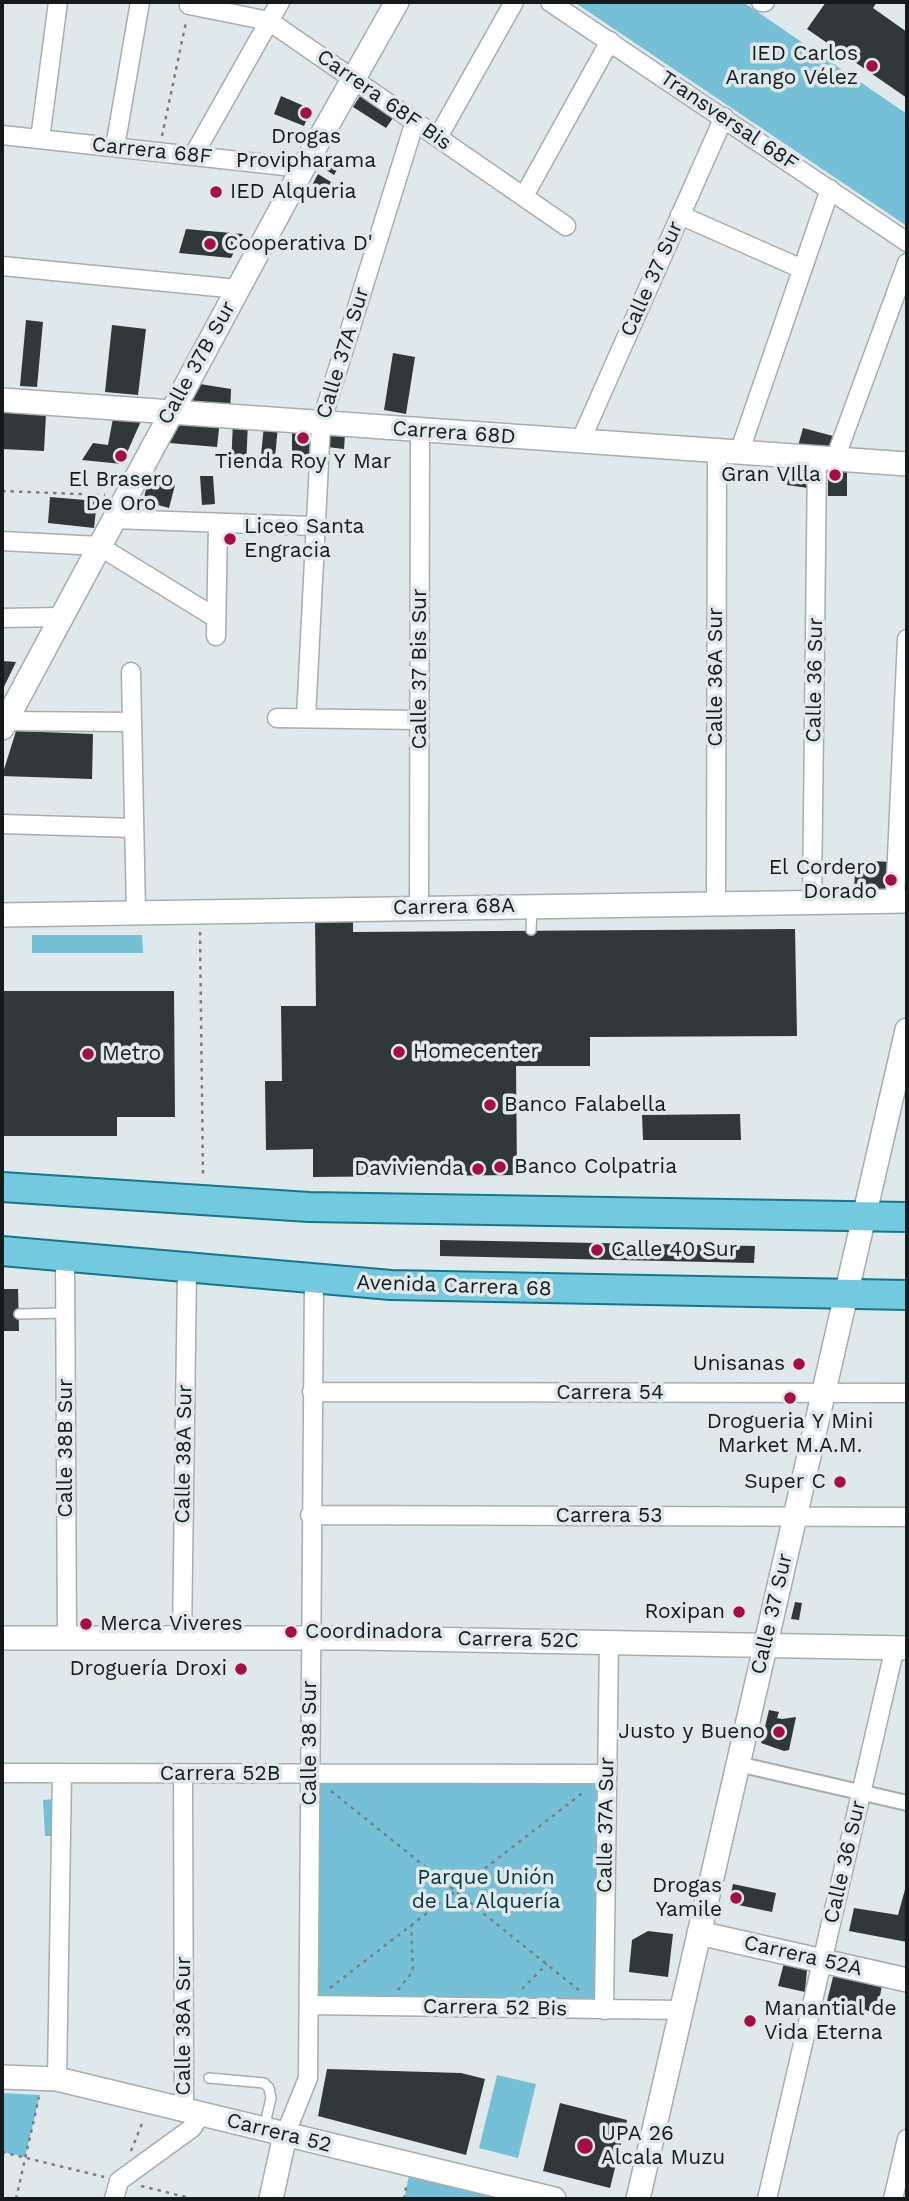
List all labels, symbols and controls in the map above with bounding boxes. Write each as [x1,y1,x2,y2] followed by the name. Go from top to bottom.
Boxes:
[726,41,858,91] place label: IED Carlos Arango Vélez
[312,44,456,156] street label: Carrera 68F Bis
[864,58,880,74] marker: IED Carlos Arango Vélez
[655,65,803,177] street label: Transversal 68F
[298,105,314,121] marker: Drogas Provipharama
[236,124,376,174] place label: Drogas Provipharama
[90,132,214,170] street label: Carrera 68F
[230,179,356,205] place label: IED Alqueria
[208,184,224,200] marker: IED Alqueria
[615,217,689,341] street label: Calle 37 Sur
[224,231,373,257] place label: Cooperativa D'
[202,236,218,252] marker: Cooperativa D'
[311,284,375,422] street label: Calle 37A Sur
[153,297,241,429] street label: Calle 37B Sur
[392,416,516,450] street label: Carrera 68D
[295,430,311,446] marker: Tienda Roy Y Mar
[113,448,129,464] marker: El Brasero De Oro
[215,449,391,475] place label: Tienda Roy Y Mar
[721,462,821,488] place label: Gran VIlla
[69,467,173,517] place label: El Brasero De Oro
[827,467,843,483] marker: Gran VIlla
[244,514,364,564] place label: Liceo Santa Engracia
[222,531,238,547] marker: Liceo Santa Engracia
[407,588,433,750] street label: Calle 37 Bis Sur
[703,607,729,747] street label: Calle 36A Sur
[801,617,829,743] street label: Calle 36 Sur
[769,855,877,905] place label: El Cordero Dorado
[883,872,899,888] marker: El Cordero Dorado
[393,893,515,921] street label: Carrera 68A
[413,1039,539,1065] place label: Homecenter
[102,1041,161,1067] place label: Metro
[391,1044,407,1060] marker: Homecenter
[80,1046,96,1062] marker: Metro
[504,1092,666,1118] place label: Banco Falabella
[482,1097,498,1113] marker: Banco Falabella
[514,1154,677,1180] place label: Banco Colpatria
[354,1156,464,1182] place label: Davivienda
[492,1159,508,1175] marker: Banco Colpatria
[470,1161,486,1177] marker: Davivienda
[611,1237,737,1263] place label: Calle 40 Sur
[589,1242,605,1258] marker: Calle 40 Sur
[356,1270,552,1302] street label: Avenida Carrera 68
[693,1351,785,1377] place label: Unisanas
[791,1356,807,1372] marker: Unisanas
[53,1378,79,1518] street label: Calle 38B Sur
[556,1380,664,1406] street label: Carrera 54
[170,1384,198,1524] street label: Calle 38A Sur
[782,1390,798,1406] marker: Drogueria Y Mini Market M.A.M.
[707,1409,873,1459] place label: Drogueria Y Mini Market M.A.M.
[744,1469,826,1495] place label: Super C
[832,1474,848,1490] marker: Super C
[556,1503,662,1529] street label: Carrera 53
[746,1551,798,1677] street label: Calle 37 Sur
[644,1599,725,1625] place label: Roxipan
[731,1604,747,1620] marker: Roxipan
[100,1611,243,1637] place label: Merca Viveres
[78,1616,94,1632] marker: Merca Viveres
[305,1619,442,1645] place label: Coordinadora
[283,1624,299,1640] marker: Coordinadora
[457,1626,579,1654] street label: Carrera 52C
[69,1656,227,1682] place label: Droguería Droxi
[233,1661,249,1677] marker: Droguería Droxi
[297,1680,323,1806] street label: Calle 38 Sur
[618,1719,765,1745] place label: Justo y Bueno
[771,1724,787,1740] marker: Justo y Bueno
[592,1757,620,1893] street label: Calle 37A Sur
[160,1761,280,1787] street label: Carrera 52B
[819,1798,871,1926] street label: Calle 36 Sur
[412,1865,560,1915] park label: Parque Unión de La Alquería
[652,1873,722,1923] place label: Drogas Yamile
[728,1890,744,1906] marker: Drogas Yamile
[741,1930,865,1982] street label: Carrera 52A
[171,1956,197,2096] street label: Calle 38A Sur
[423,1994,567,2022] street label: Carrera 52 Bis
[764,1996,897,2046] place label: Manantial de Vida Eterna
[742,2013,758,2029] marker: Manantial de Vida Eterna
[224,2108,334,2158] street label: Carrera 52
[601,2121,725,2171] place label: UPA 26 Alcala Muzu
[575,2136,595,2156] marker: UPA 26 Alcala Muzu

